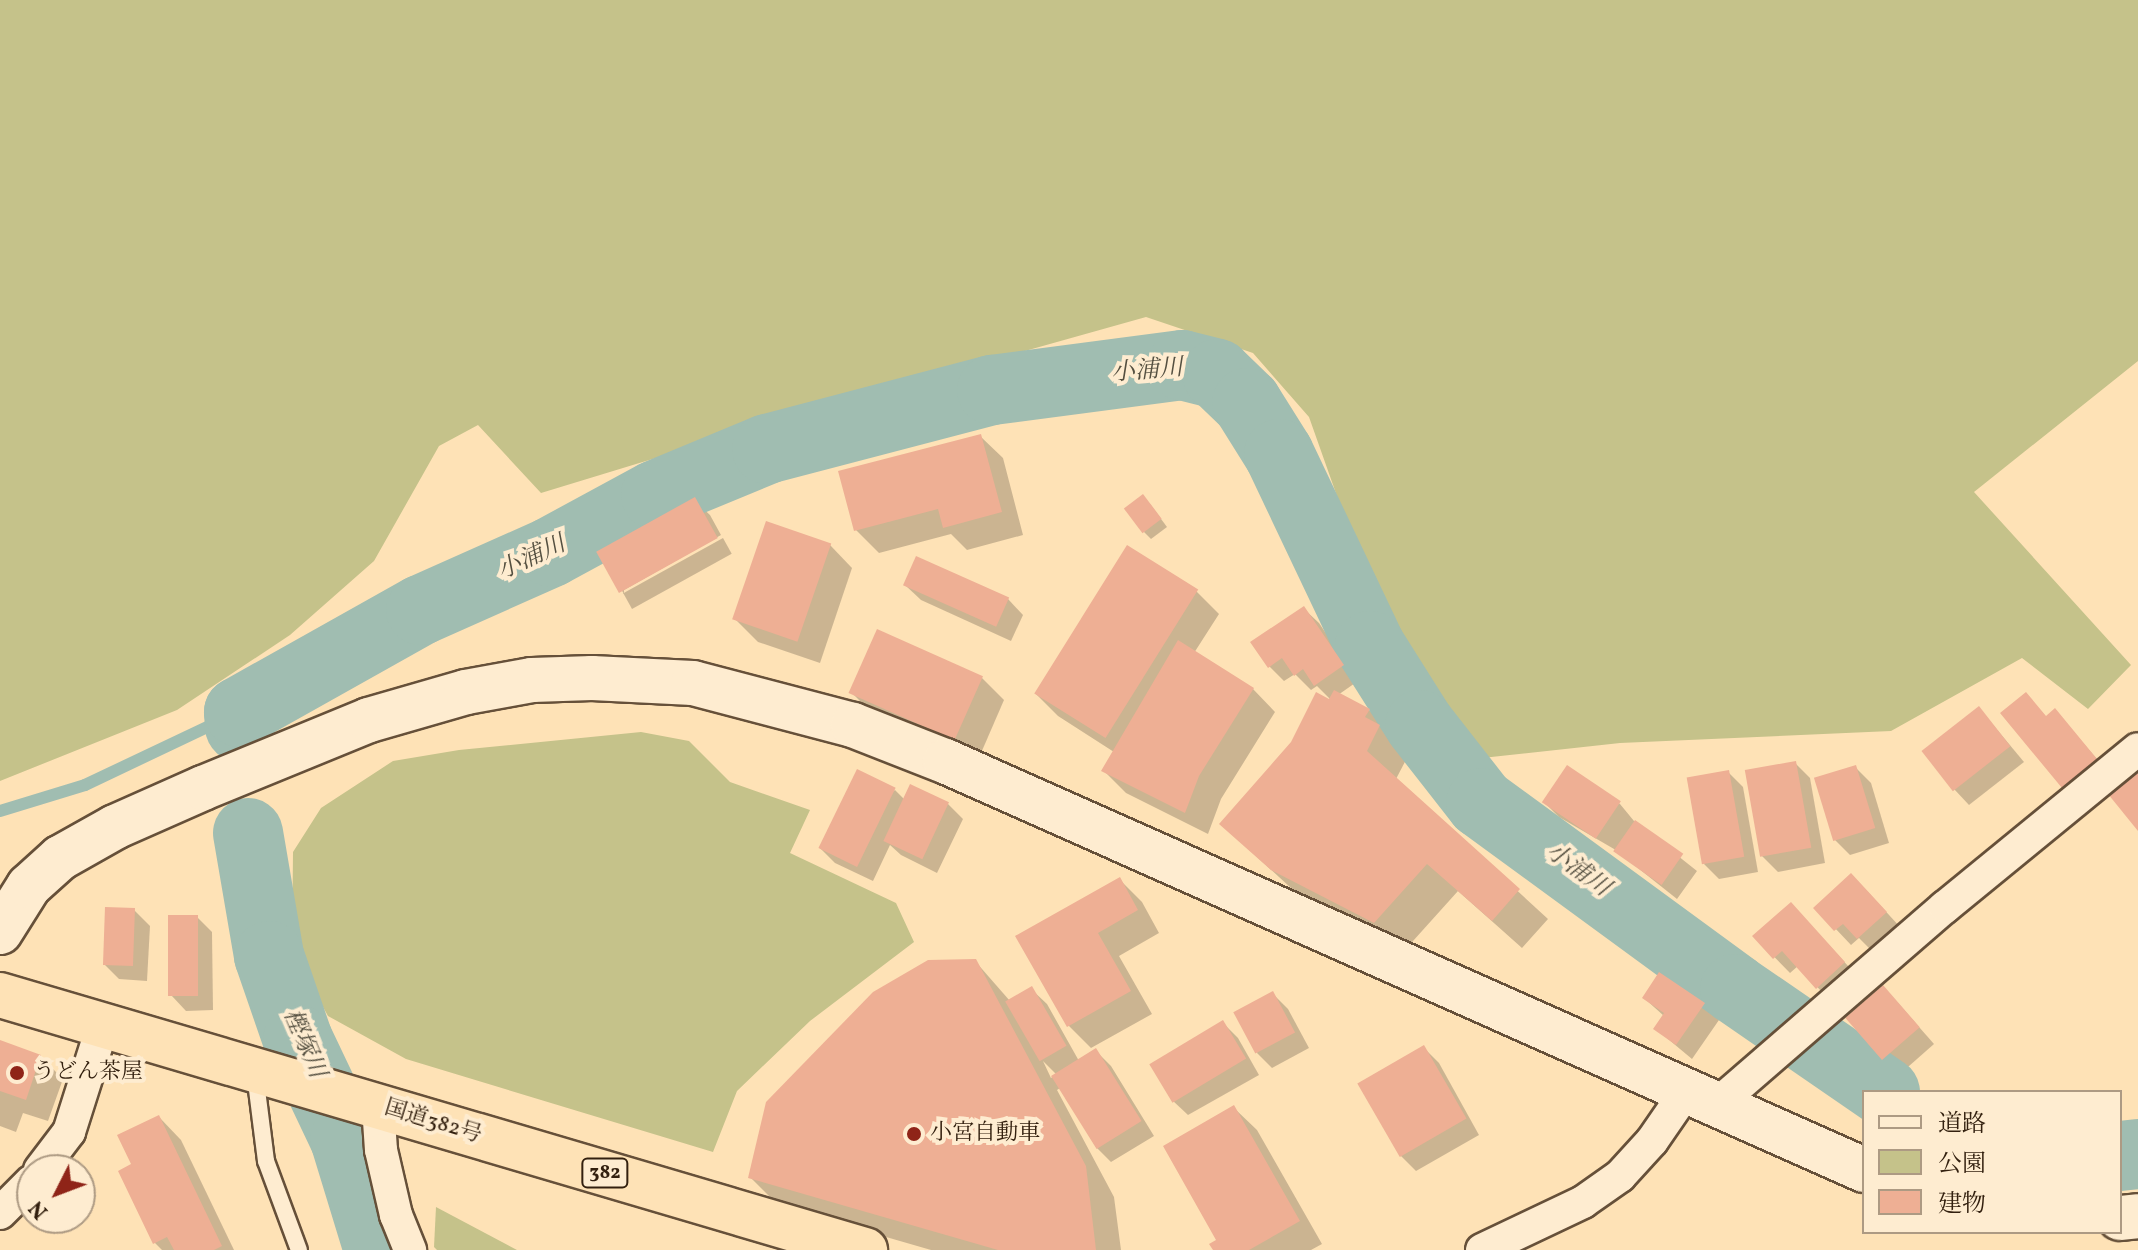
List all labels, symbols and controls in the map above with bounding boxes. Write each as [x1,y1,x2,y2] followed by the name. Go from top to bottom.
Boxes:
[1110,355,1184,389] water label: 小浦川
[493,531,571,587] water label: 小浦川
[1539,838,1615,904] water label: 小浦川
[276,1005,330,1083] water label: 樫塚川
[33,1060,143,1086] place label: うどん茶屋
[8,1064,26,1082] marker: うどん茶屋
[1862,1090,2122,1234] legend
[381,1095,485,1149] street label: 国道382号
[1938,1108,1986,1142] text: 道路
[930,1121,1040,1147] place label: 小宮自動車
[905,1125,923,1143] marker: 小宮自動車
[1938,1148,1986,1182] text: 公園
[16,1154,96,1234] north arrow
[581,1157,629,1189] road number: 382
[1938,1188,1986,1222] text: 建物
[22,1193,56,1225] text: N

